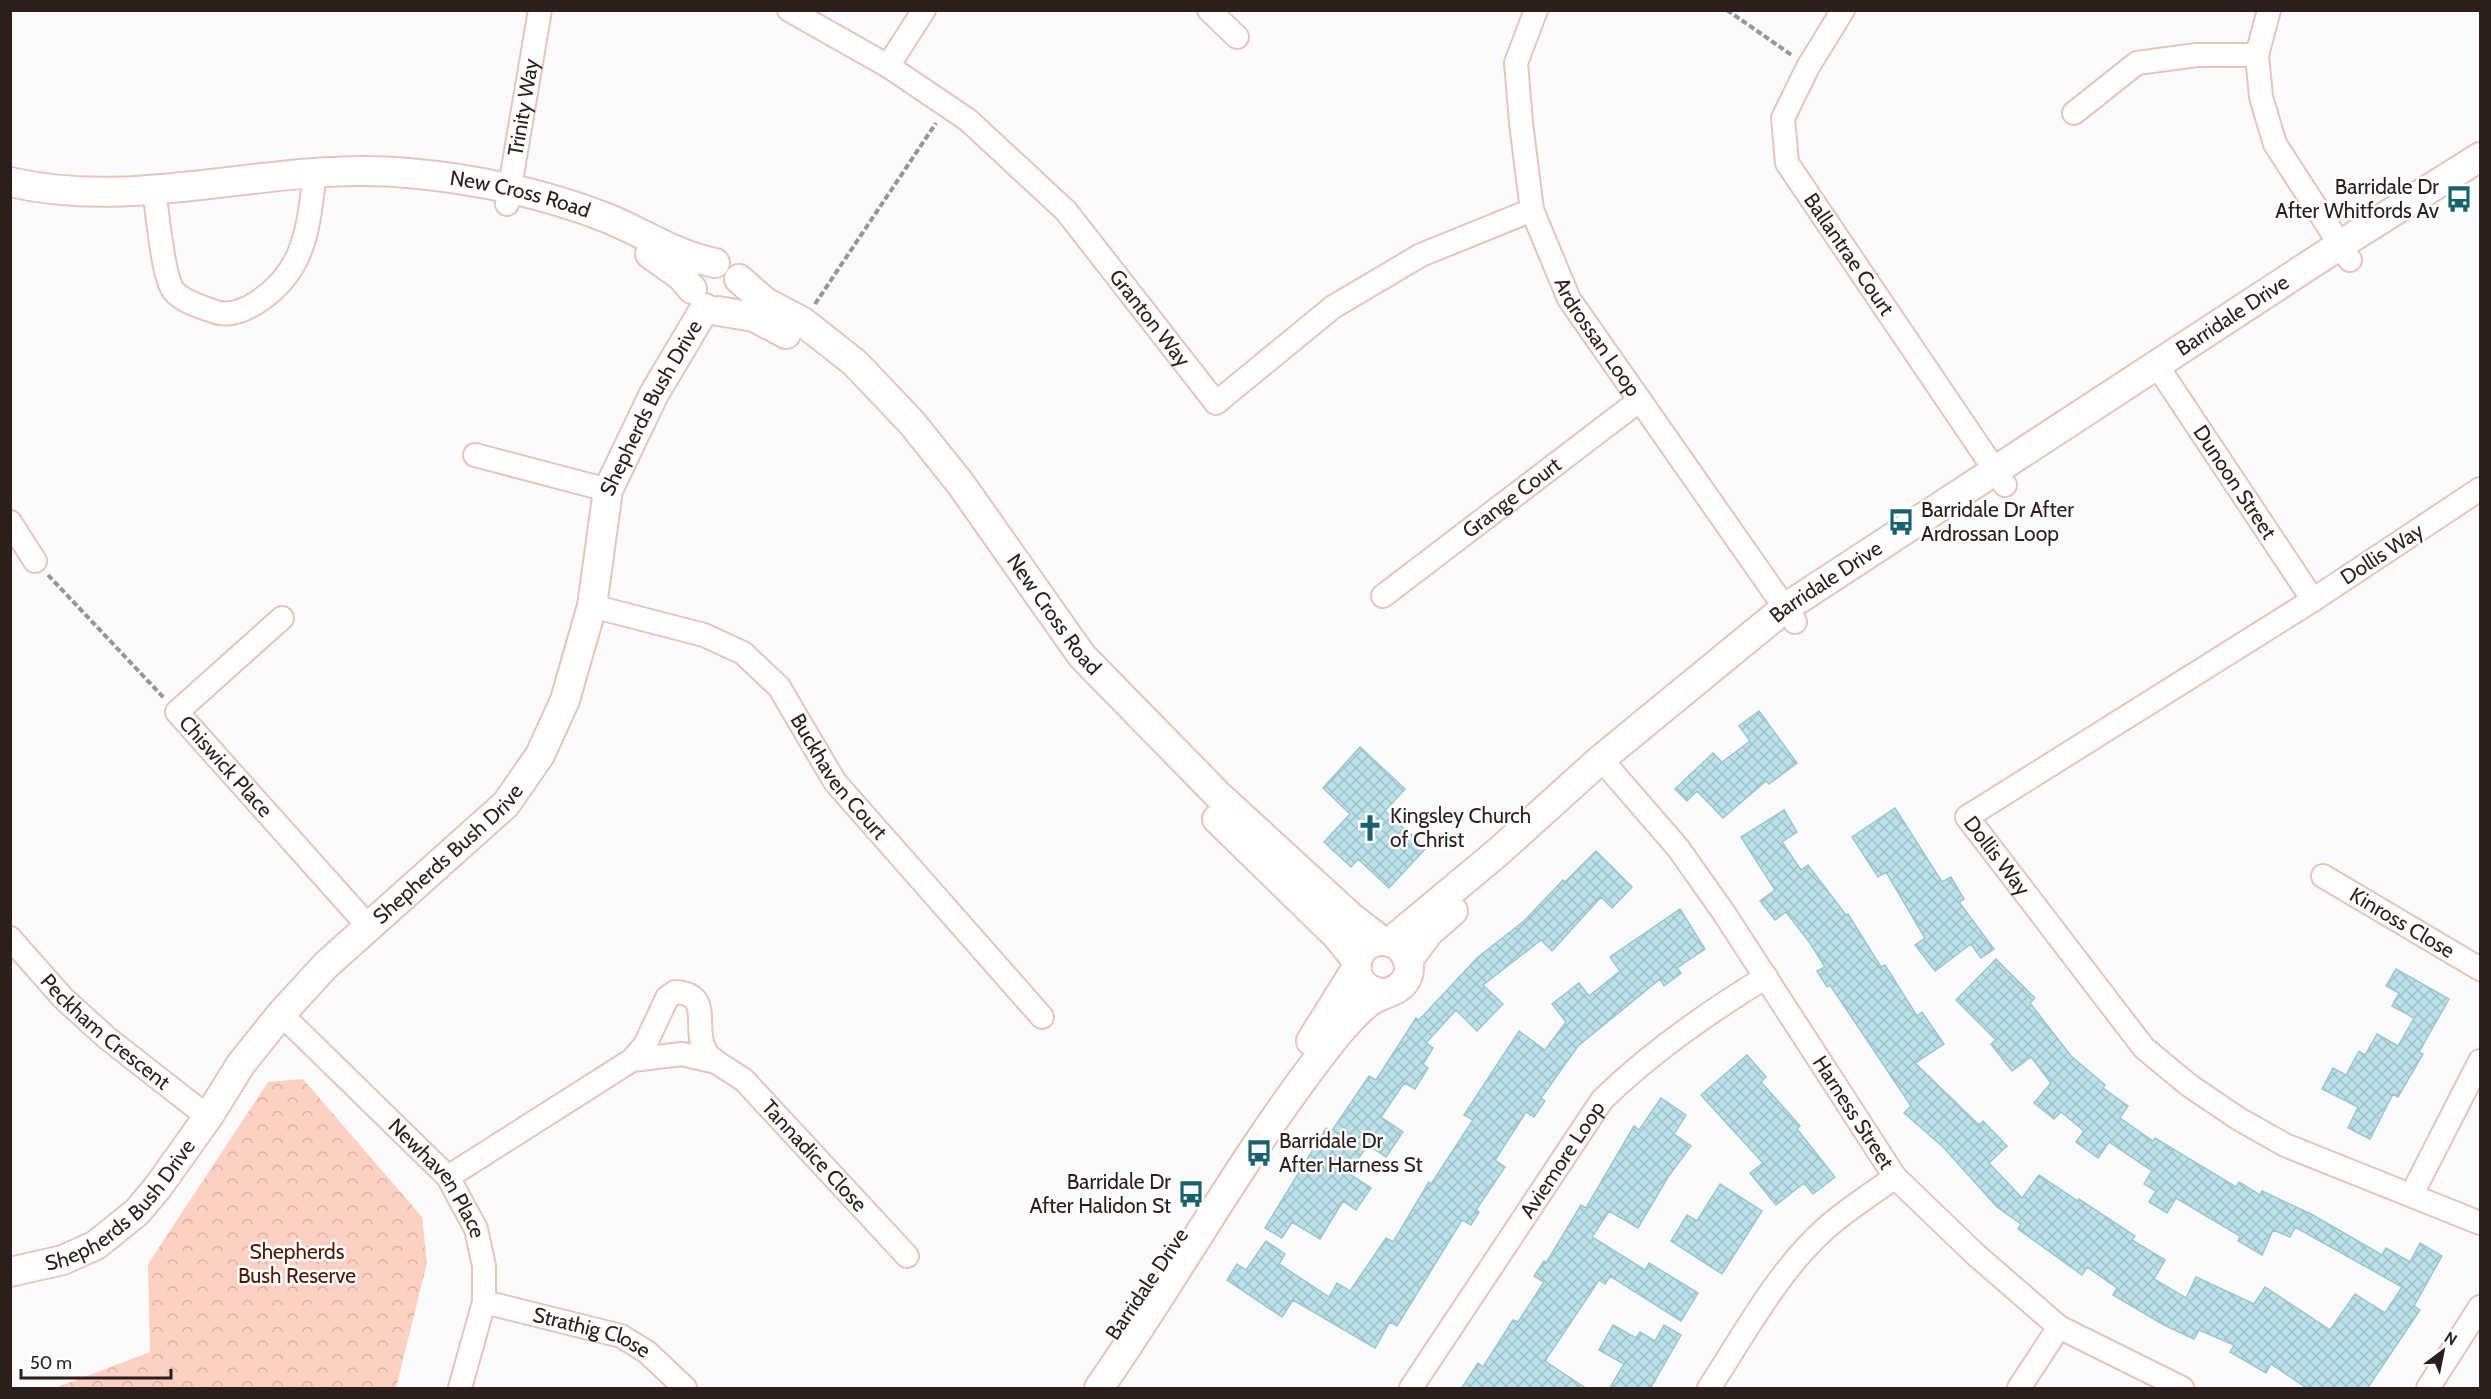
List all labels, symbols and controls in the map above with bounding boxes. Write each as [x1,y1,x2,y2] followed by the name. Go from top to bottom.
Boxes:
[502,56,544,158] street label: Trinity Way
[448,165,594,223] street label: New Cross Road
[2275,174,2440,223] place label: Barridale Dr After Whitfords Av
[2444,184,2474,214] bus stop icon: Barridale Dr After Whitfords Av
[1799,188,1899,320] street label: Ballantrae Court
[1104,264,1196,372] street label: Granton Way
[2171,269,2293,361] street label: Barridale Drive
[1549,274,1646,401] street label: Ardrossan Loop
[594,315,707,500] street label: Shepherds Bush Drive
[2188,420,2282,544] street label: Dunoon Street
[1457,452,1566,543] street label: Grange Court
[1921,497,2074,546] place label: Barridale Dr After Ardrossan Loop
[1886,507,1916,537] bus stop icon: Barridale Dr After Ardrossan Loop
[2336,517,2428,590] street label: Dollis Way
[1764,535,1887,628] street label: Barridale Drive
[1002,549,1106,680] street label: New Cross Road
[785,709,893,844] street label: Buckhaven Court
[174,710,278,822] street label: Chiswick Place
[368,779,528,929] street label: Shepherds Bush Drive
[1390,803,1531,852] place label: Kingsley Church of Christ
[1959,811,2036,901] street label: Dollis Way
[1355,813,1385,843] church icon: Kingsley Church of Christ
[2345,882,2460,963] street label: Kinross Close
[36,969,175,1094] street label: Peckham Crescent
[1808,1051,1899,1174] street label: Harness Street
[757,1094,873,1217] street label: Tannadice Close
[1514,1096,1610,1222] street label: Aviemore Loop
[383,1113,491,1240] street label: Newhaven Place
[1279,1128,1423,1177] place label: Barridale Dr After Harness St
[43,1134,200,1276] street label: Shepherds Bush Drive
[1244,1138,1274,1168] bus stop icon: Barridale Dr After Harness St
[1030,1169,1171,1218] place label: Barridale Dr After Halidon St
[1176,1179,1206,1209] bus stop icon: Barridale Dr After Halidon St
[1100,1223,1193,1344] street label: Barridale Drive
[238,1239,356,1288] park label: Shepherds Bush Reserve
[530,1302,655,1363] street label: Strathig Close
[2413,1321,2473,1381] north arrow
[2441,1328,2461,1350] text: N
[21,1342,171,1380] scale bar
[30,1352,72,1374] text: 50 m

